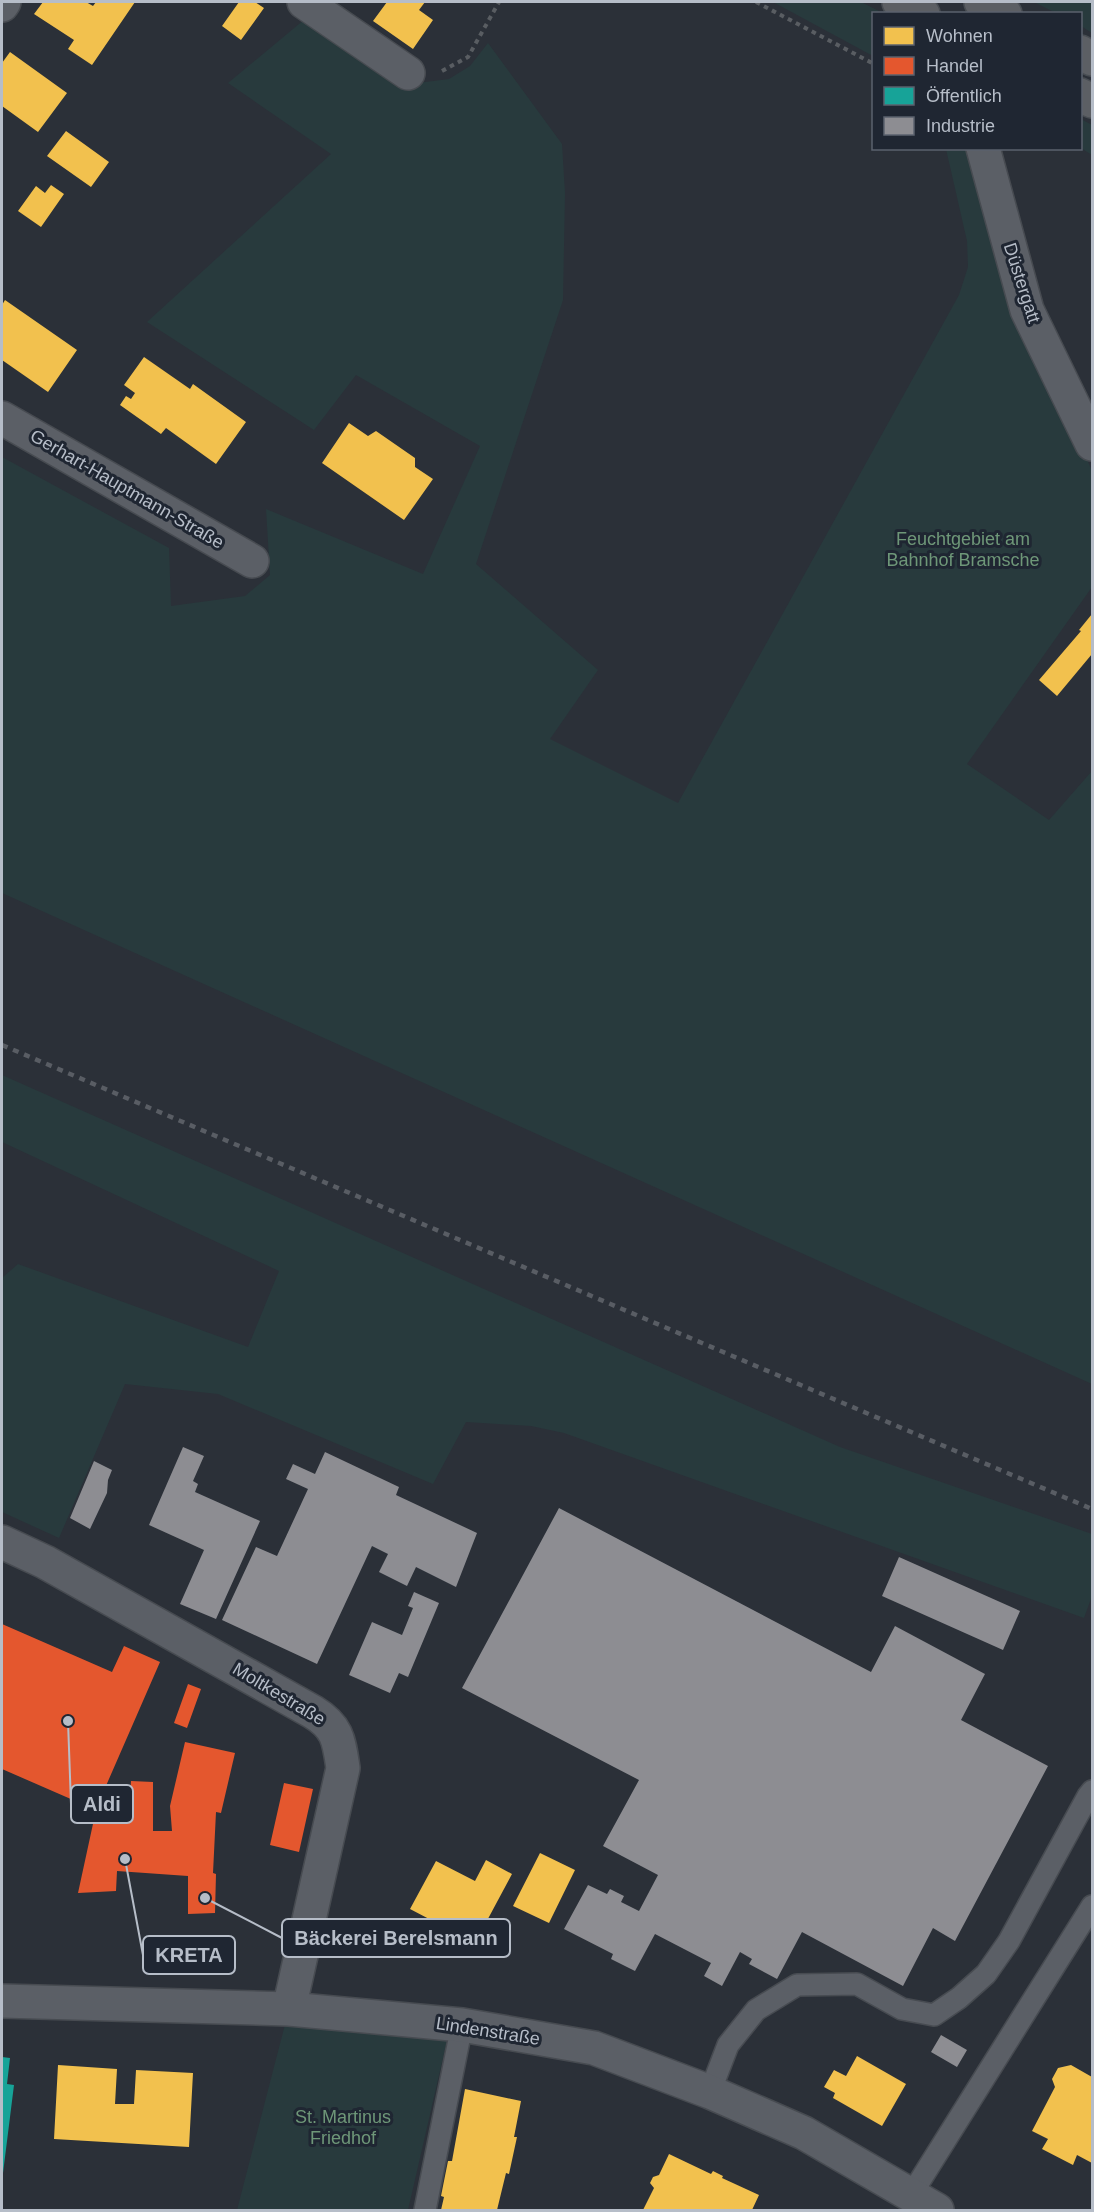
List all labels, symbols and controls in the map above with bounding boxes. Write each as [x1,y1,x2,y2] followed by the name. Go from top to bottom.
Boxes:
[872,12,1082,150] legend
[926,26,993,46] text: Wohnen
[926,56,983,76] text: Handel
[926,86,1002,106] text: Öffentlich
[926,116,995,136] text: Industrie
[1000,240,1044,326] street label: Düstergatt
[27,425,227,553] street label: Gerhart-Hauptmann-Straße
[886,529,1040,570] park label: Feuchtgebiet am Bahnhof Bramsche
[229,1659,329,1729] street label: Moltkestraße
[71,1785,133,1823] callout: Aldi
[83,1793,121,1815] text: Aldi
[282,1919,510,1957] callout: Bäckerei Berelsmann
[294,1927,498,1949] text: Bäckerei Berelsmann
[143,1936,235,1974] callout: KRETA
[155,1944,223,1966] text: KRETA
[435,2013,541,2049] street label: Lindenstraße
[295,2107,391,2148] park label: St. Martinus Friedhof

